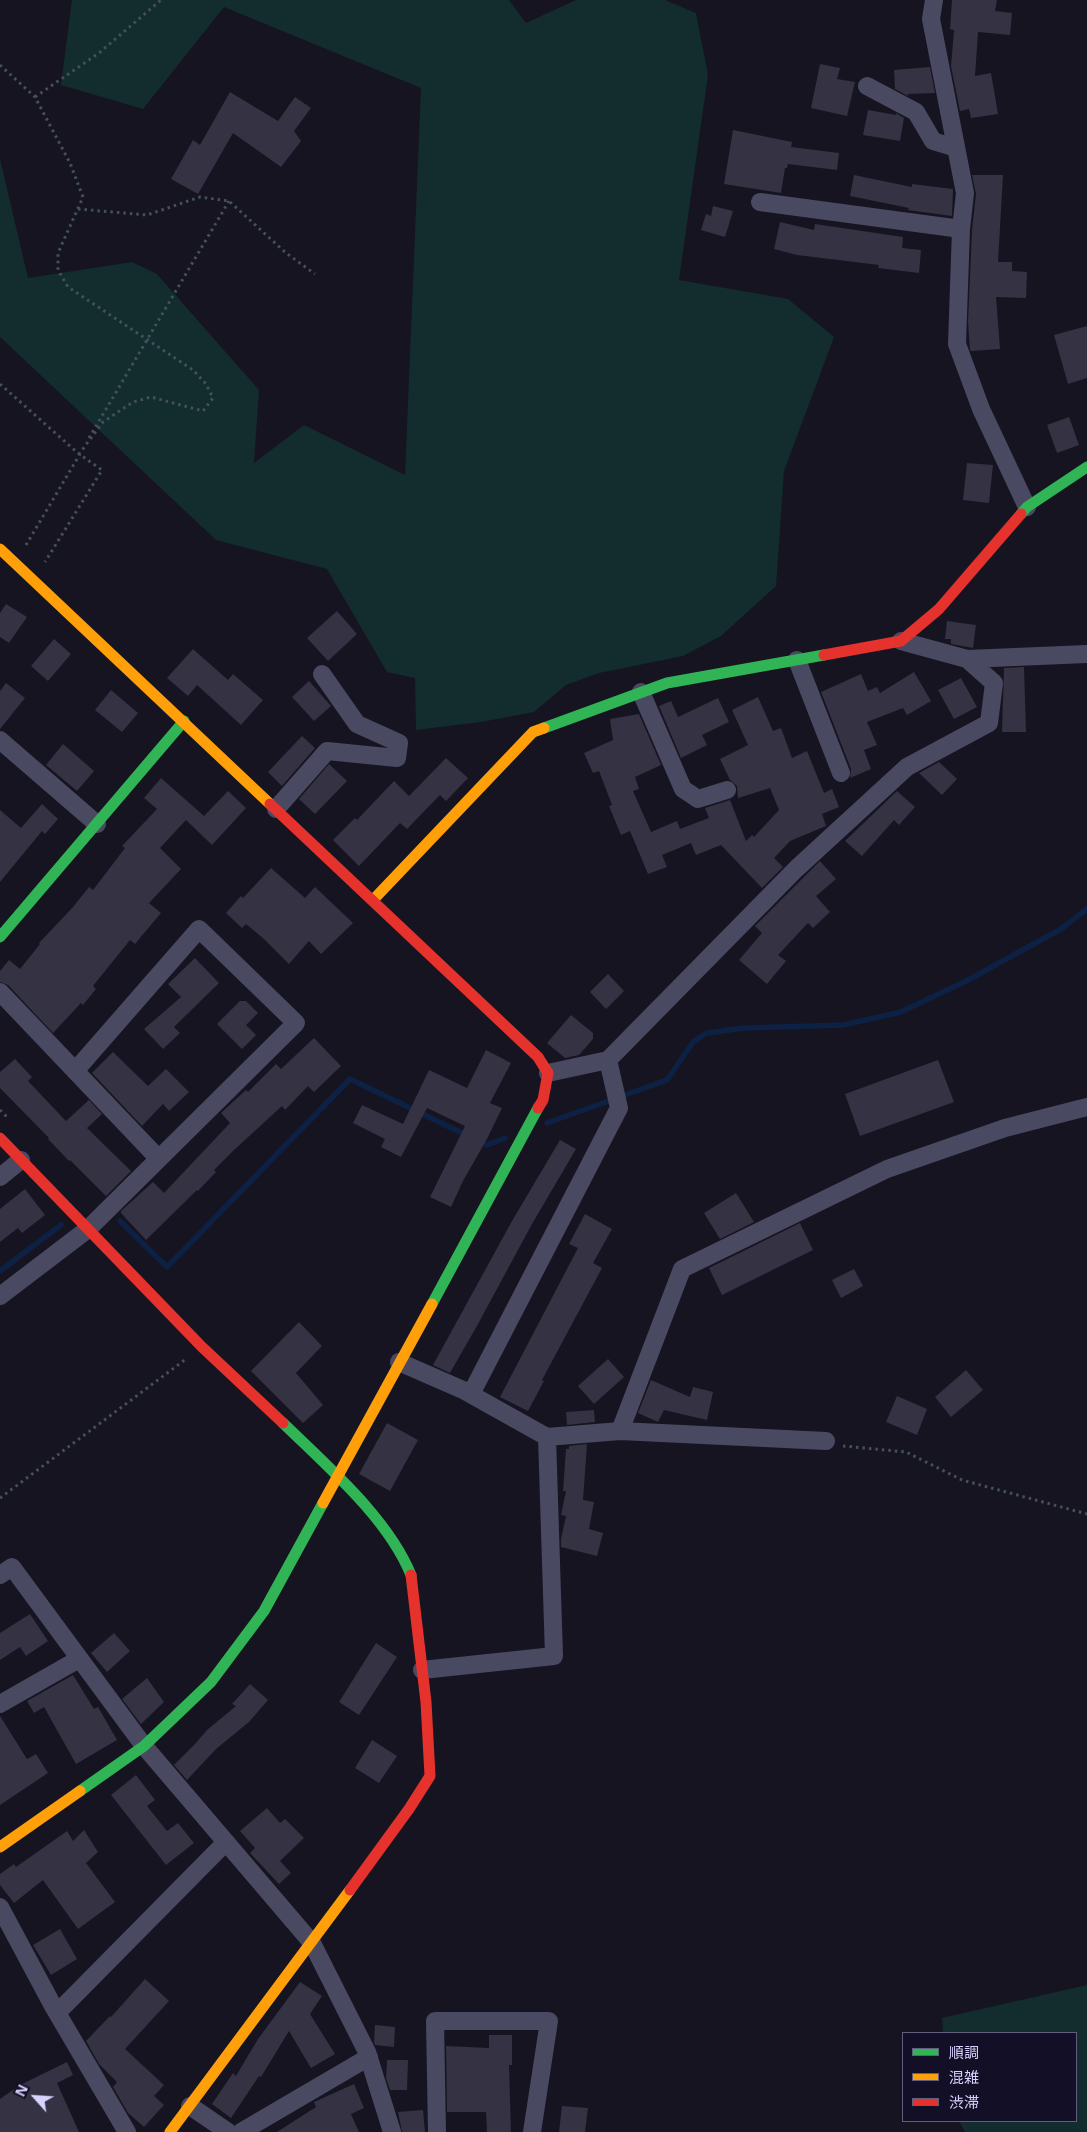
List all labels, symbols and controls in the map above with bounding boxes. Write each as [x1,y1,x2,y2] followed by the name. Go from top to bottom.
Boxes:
[902,2032,1077,2122] legend
[949,2042,979,2062] text: 順調
[949,2067,979,2087] text: 混雑
[10,2072,60,2122] north arrow
[10,2081,32,2099] text: N
[949,2092,979,2112] text: 渋滞

